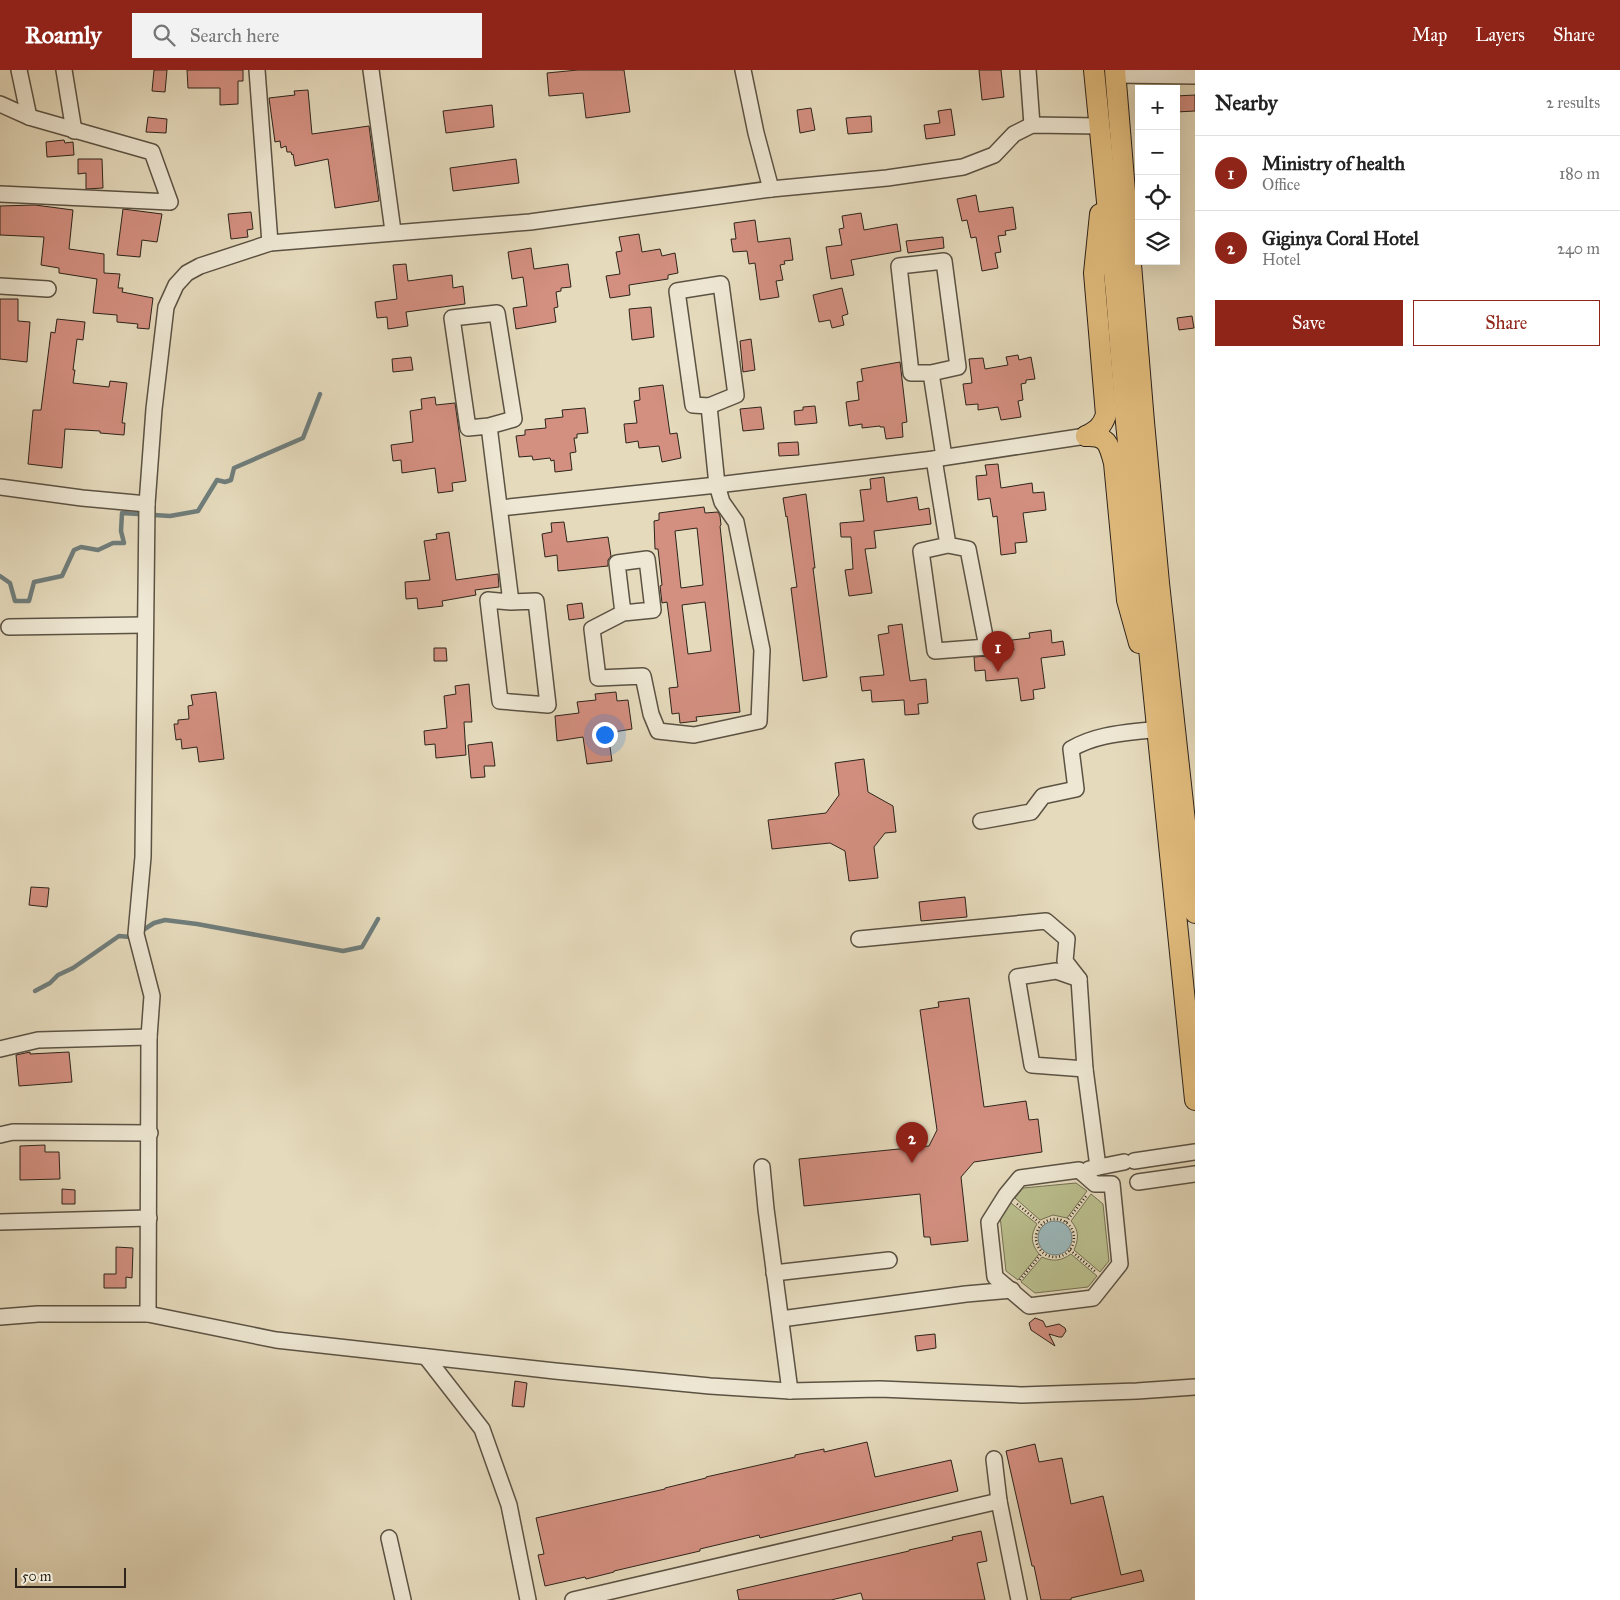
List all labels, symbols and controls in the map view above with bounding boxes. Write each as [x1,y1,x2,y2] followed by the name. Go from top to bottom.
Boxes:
[132,13,482,58] search box
[25,20,102,50] text: Roamly
[150,21,178,49] icon: search
[190,24,280,47] text: Search here
[1412,24,1447,46] text: Map
[1475,24,1525,46] text: Layers
[1553,24,1595,46] text: Share
[1135,85,1180,265] map controls
[1135,85,1180,130] button: +
[1215,90,1278,116] text: Nearby
[1546,93,1600,112] text: 2 results
[1135,130,1180,175] button: −
[1262,152,1405,175] text: Ministry of health
[1228,164,1234,183] text: 1
[1559,164,1600,183] text: 180 m
[1135,175,1180,220] button: locate
[1262,175,1300,194] text: Office
[1135,220,1180,265] button: layers
[1262,227,1419,250] text: Giginya Coral Hotel
[1227,239,1235,258] text: 2
[1557,239,1600,258] text: 240 m
[1262,250,1300,269] text: Hotel
[1215,300,1403,346] button: Save
[1413,300,1600,346] button: Share
[982,631,1014,672] pin: 1
[592,722,618,748] your location
[896,1122,928,1163] pin: 2
[15,1565,126,1588] scale bar
[22,1568,51,1585] text: 50 m

